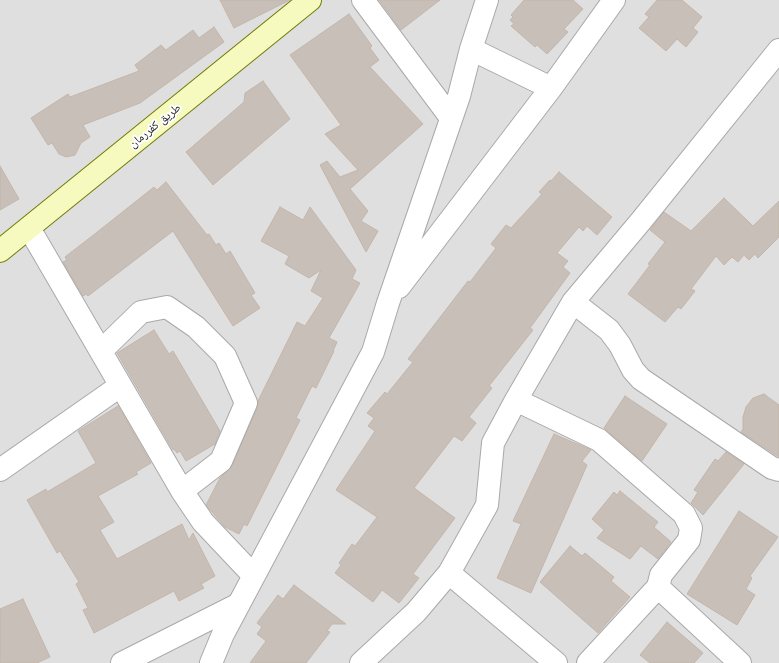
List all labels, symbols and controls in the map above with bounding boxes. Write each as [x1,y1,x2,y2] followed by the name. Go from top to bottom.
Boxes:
[126,101,184,151] street label: طريق كفررمان

